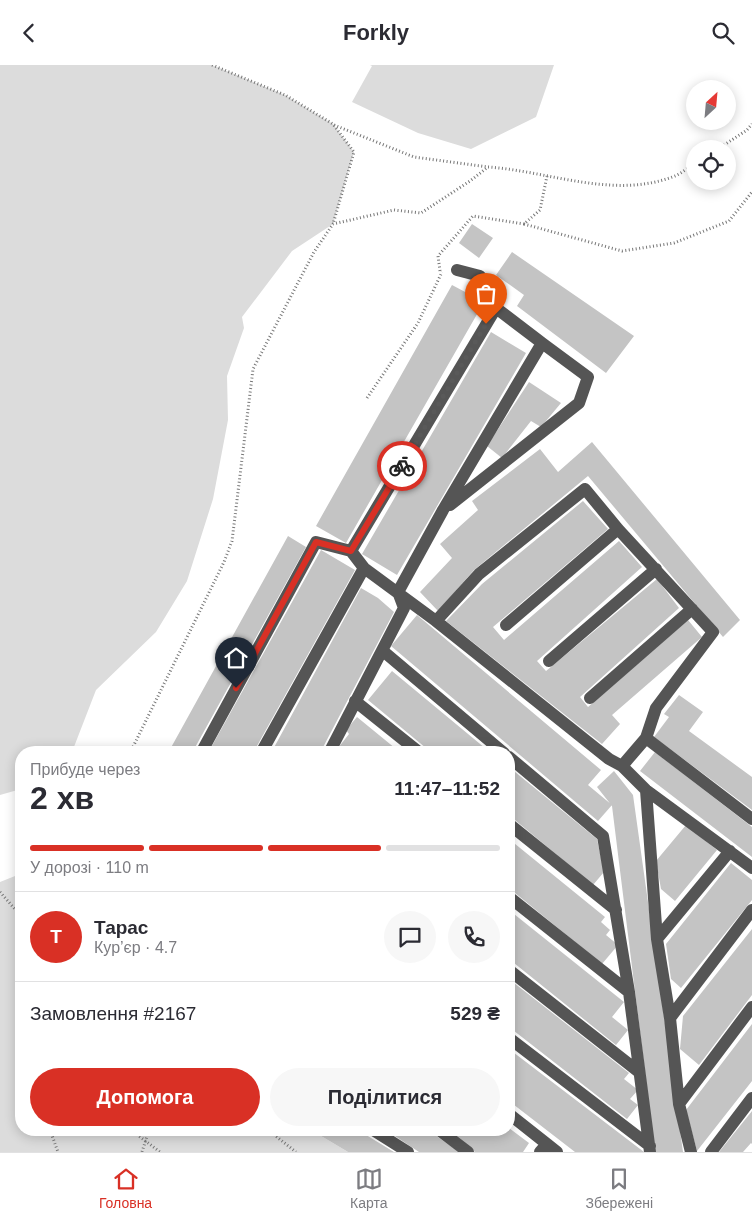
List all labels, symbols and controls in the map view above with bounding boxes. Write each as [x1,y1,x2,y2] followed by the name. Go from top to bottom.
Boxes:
[15,19,43,47] icon: back
[709,19,737,47] icon: search
[343,20,409,45] text: Forkly
[686,80,736,130] north arrow
[686,80,736,190] map controls
[686,140,736,190] button: locate
[465,273,507,324] pin
[472,280,500,308] icon: bag
[377,441,427,491] courier
[388,452,416,480] icon: bike
[215,637,257,688] pin
[222,644,250,672] icon: home
[30,761,140,778] text: Прибуде через
[394,778,500,799] text: 11:47–11:52
[30,780,94,816] text: 2 хв
[30,859,149,876] text: У дорозі · 110 m
[384,911,436,963] button: chat
[448,911,500,963] button: phone
[94,917,148,938] text: Тарас
[50,926,62,947] text: Т
[94,939,177,956] text: Кур’єр · 4.7
[30,1003,196,1024] text: Замовлення #2167
[450,1003,500,1024] text: 529 ₴
[30,1068,260,1126] button: Допомога
[270,1068,500,1126] button: Поділитися
[99,1165,152,1211] tab: Головна
[350,1165,388,1211] tab: Карта
[586,1165,653,1211] tab: Збережені

